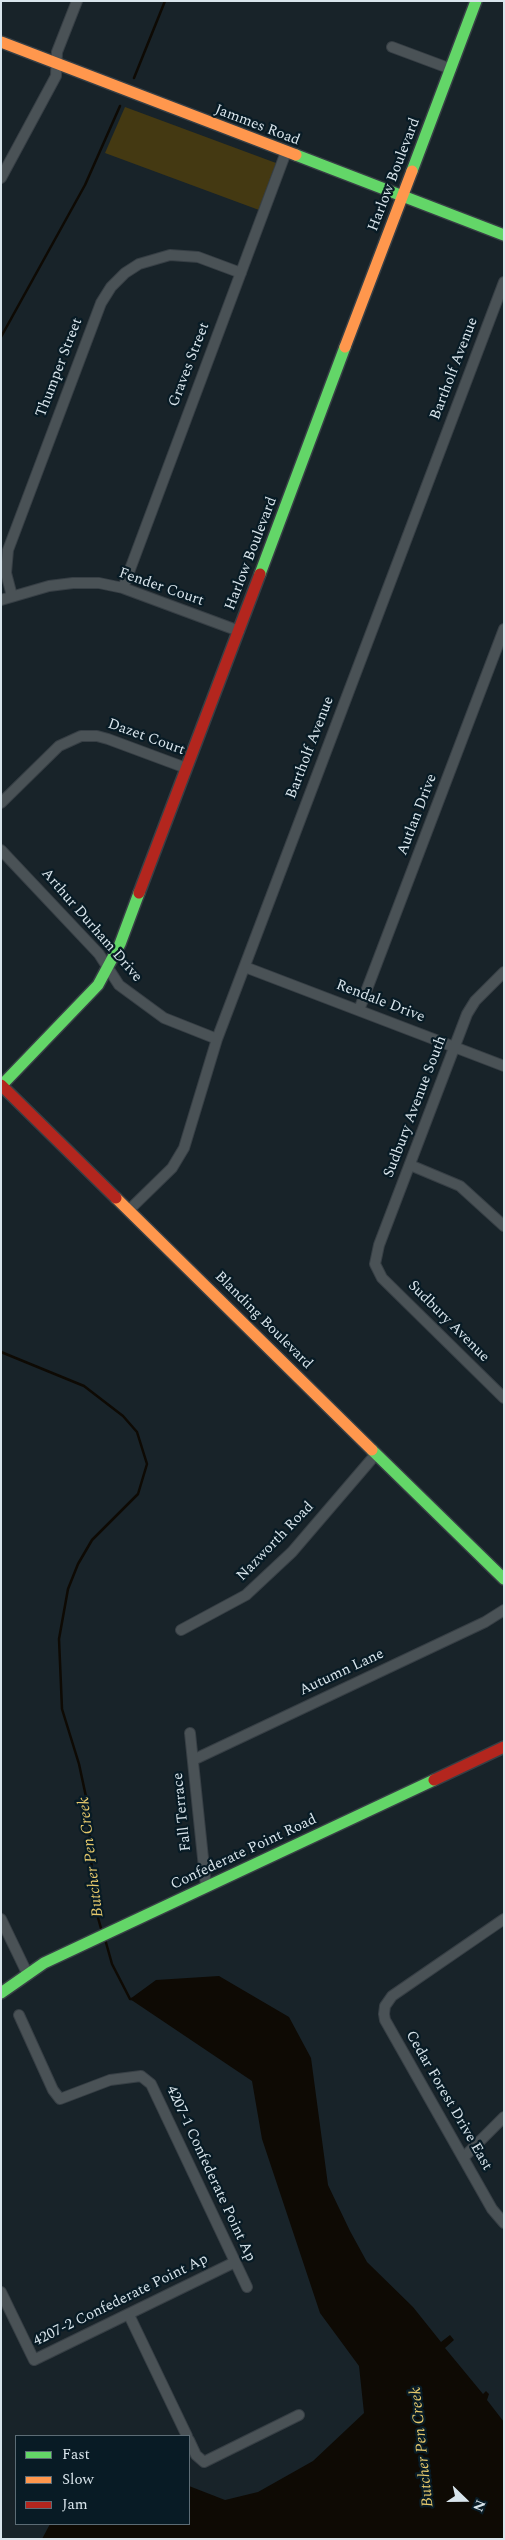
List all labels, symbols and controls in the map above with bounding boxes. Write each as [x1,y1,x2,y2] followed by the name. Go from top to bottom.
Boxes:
[212,102,302,150] street label: Jammes Road
[365,116,425,234] street label: Harlow Boulevard
[427,315,483,423] street label: Bartholf Avenue
[33,316,87,420] street label: Thumper Street
[166,320,214,410] street label: Graves Street
[222,495,282,613] street label: Harlow Boulevard
[116,565,206,611] street label: Fender Court
[283,694,339,802] street label: Bartholf Avenue
[105,716,187,760] street label: Dazet Court
[394,772,442,858] street label: Autlan Drive
[37,865,145,987] street label: Arthur Durham Drive
[333,977,427,1027] street label: Rendale Drive
[381,1033,451,1181] street label: Sudbury Avenue South
[210,1268,316,1374] street label: Blanding Boulevard
[403,1277,493,1367] street label: Sudbury Avenue
[234,1499,318,1585] street label: Nazworth Road
[297,1646,387,1700] street label: Autumn Lane
[170,1772,196,1852] street label: Fall Terrace
[75,1796,109,1918] water label: Butcher Pen Creek
[168,1811,320,1895] street label: Confederate Point Road
[401,2028,495,2174] street label: Cedar Forest Drive East
[161,2083,259,2265] street label: 4207-1 Confederate Point Ap
[31,2251,211,2351] street label: 4207-2 Confederate Point Ap
[407,2386,439,2508] water label: Butcher Pen Creek
[15,2435,190,2525] legend
[62,2443,90,2466] text: Fast
[62,2468,94,2491] text: Slow
[440,2475,490,2525] north arrow
[62,2493,88,2516] text: Jam
[467,2497,491,2515] text: N

